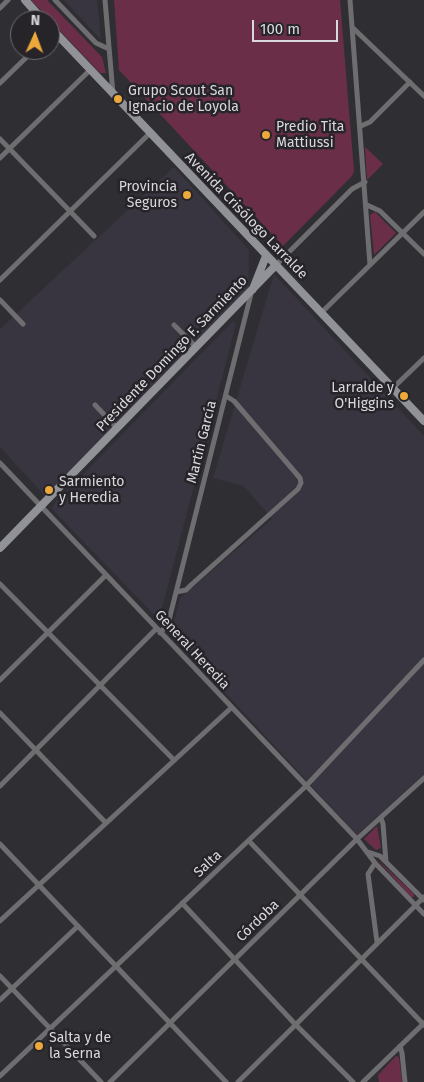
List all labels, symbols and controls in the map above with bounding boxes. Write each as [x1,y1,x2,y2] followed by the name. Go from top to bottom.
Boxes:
[10,10,60,60] north arrow
[254,10,340,42] scale bar
[31,12,40,29] text: N
[260,20,300,38] text: 100 m
[128,83,239,115] place label: Grupo Scout San Ignacio de Loyola
[112,93,124,105] marker: Grupo Scout San Ignacio de Loyola
[276,119,344,152] place label: Predio Tita Mattiussi
[260,129,272,141] marker: Predio Tita Mattiussi
[181,149,311,283] street label: Avenida Crisólogo Larralde
[119,179,177,212] place label: Provincia Seguros
[181,189,193,201] marker: Provincia Seguros
[93,273,251,435] street label: Presidente Domingo F. Sarmiento
[331,380,394,412] place label: Larralde y O'Higgins
[398,390,410,402] marker: Larralde y O'Higgins
[184,399,220,485] street label: Martín García
[59,474,124,507] place label: Sarmiento y Heredia
[43,484,55,496] marker: Sarmiento y Heredia
[151,607,233,693] street label: General Heredia
[191,847,225,881] street label: Salta
[233,897,283,945] street label: Córdoba
[49,1030,111,1062] place label: Salta y de la Serna
[33,1040,45,1052] marker: Salta y de la Serna

